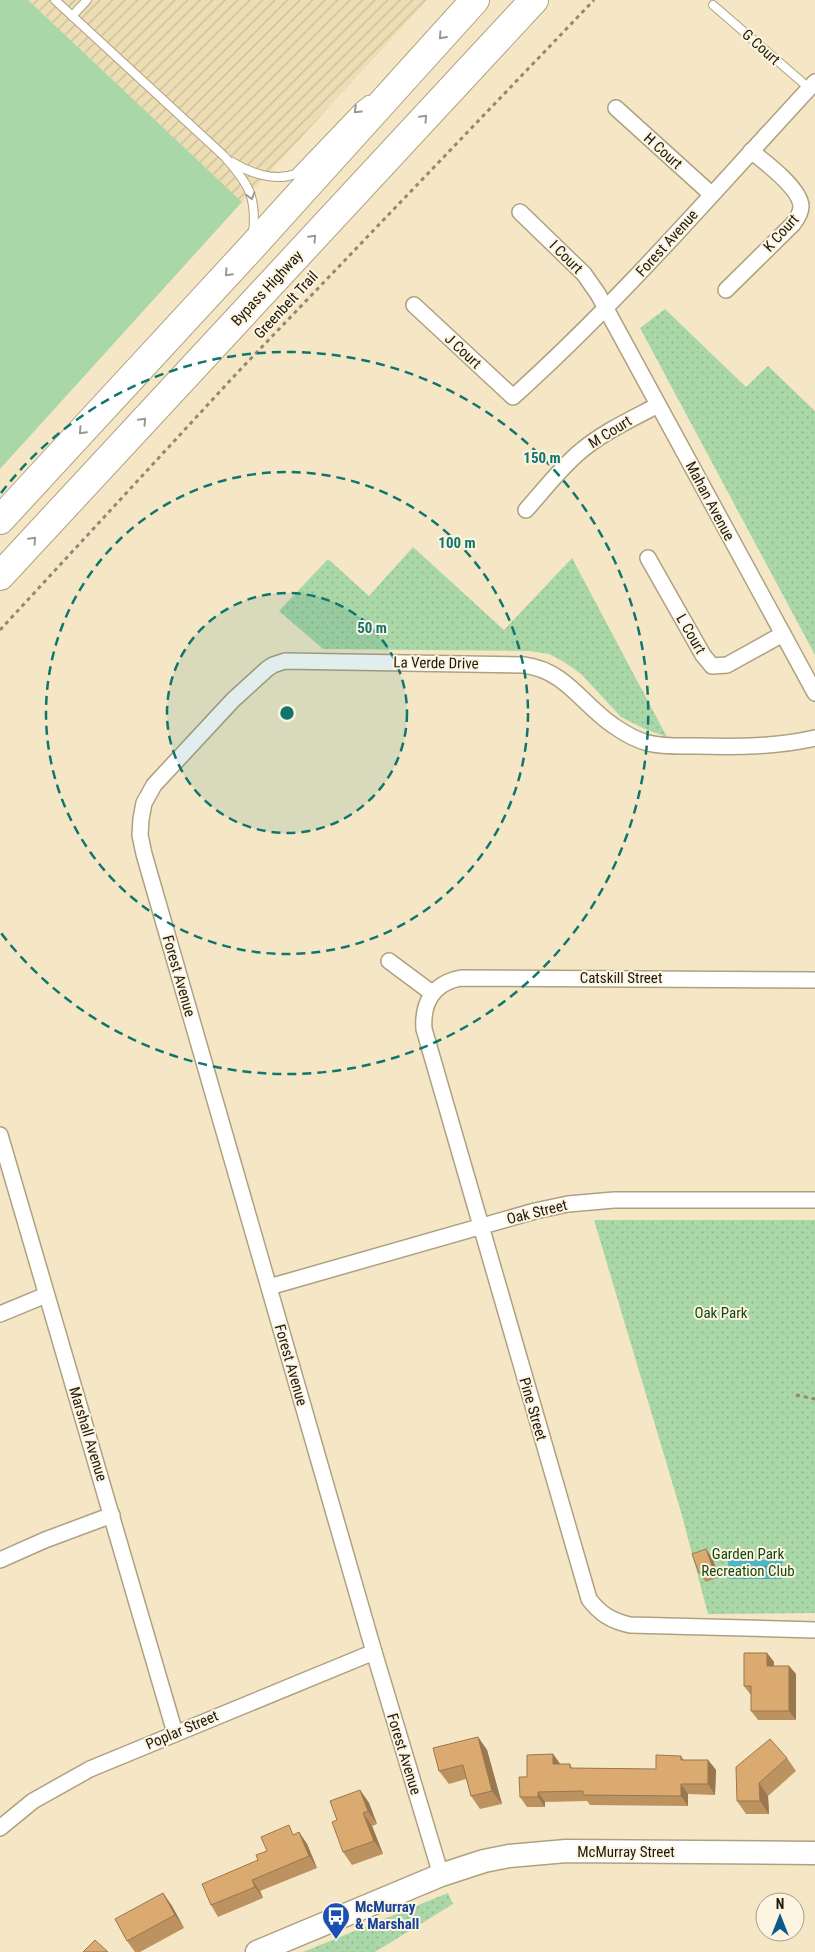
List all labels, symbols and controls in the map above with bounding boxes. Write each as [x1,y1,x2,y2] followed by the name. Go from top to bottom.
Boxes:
[738,25,784,69] street label: G Court
[439,31,448,40] one-way arrow
[353,104,362,113] one-way arrow
[418,115,427,124] one-way arrow
[640,129,686,173] street label: H Court
[246,191,256,200] one-way arrow
[632,206,702,280] street label: Forest Avenue
[759,211,803,255] street label: K Court
[307,234,316,243] one-way arrow
[546,237,586,277] street label: I Court
[227,247,307,329] street label: Bypass Highway
[225,268,234,277] one-way arrow
[250,268,322,342] street label: Greenbelt Trail
[441,330,485,372] street label: J Court
[585,412,635,452] street label: M Court
[138,418,147,427] one-way arrow
[79,426,88,435] one-way arrow
[523,449,561,467] text: 150 m
[682,458,738,544] street label: Mahan Avenue
[438,534,476,552] text: 100 m
[27,537,36,546] one-way arrow
[672,611,710,657] street label: L Court
[357,619,387,637] text: 50 m
[393,653,479,673] street label: La Verde Drive
[278,704,296,722] centre of rings
[159,933,199,1019] street label: Forest Avenue
[580,969,662,987] street label: Catskill Street
[505,1196,569,1228] street label: Oak Street
[694,1304,748,1322] park label: Oak Park
[271,1322,311,1408] street label: Forest Avenue
[515,1375,551,1443] street label: Pine Street
[65,1385,111,1483] street label: Marshall Avenue
[701,1545,795,1580] park label: Garden Park Recreation Club
[143,1707,221,1753] street label: Poplar Street
[383,1711,425,1797] street label: Forest Avenue
[577,1843,675,1861] street label: McMurray Street
[755,1892,805,1942] north arrow
[776,1896,784,1912] text: N
[355,1898,419,1933] place label: McMurray & Marshall
[321,1901,351,1940] bus stop icon: McMurray & Marshall

